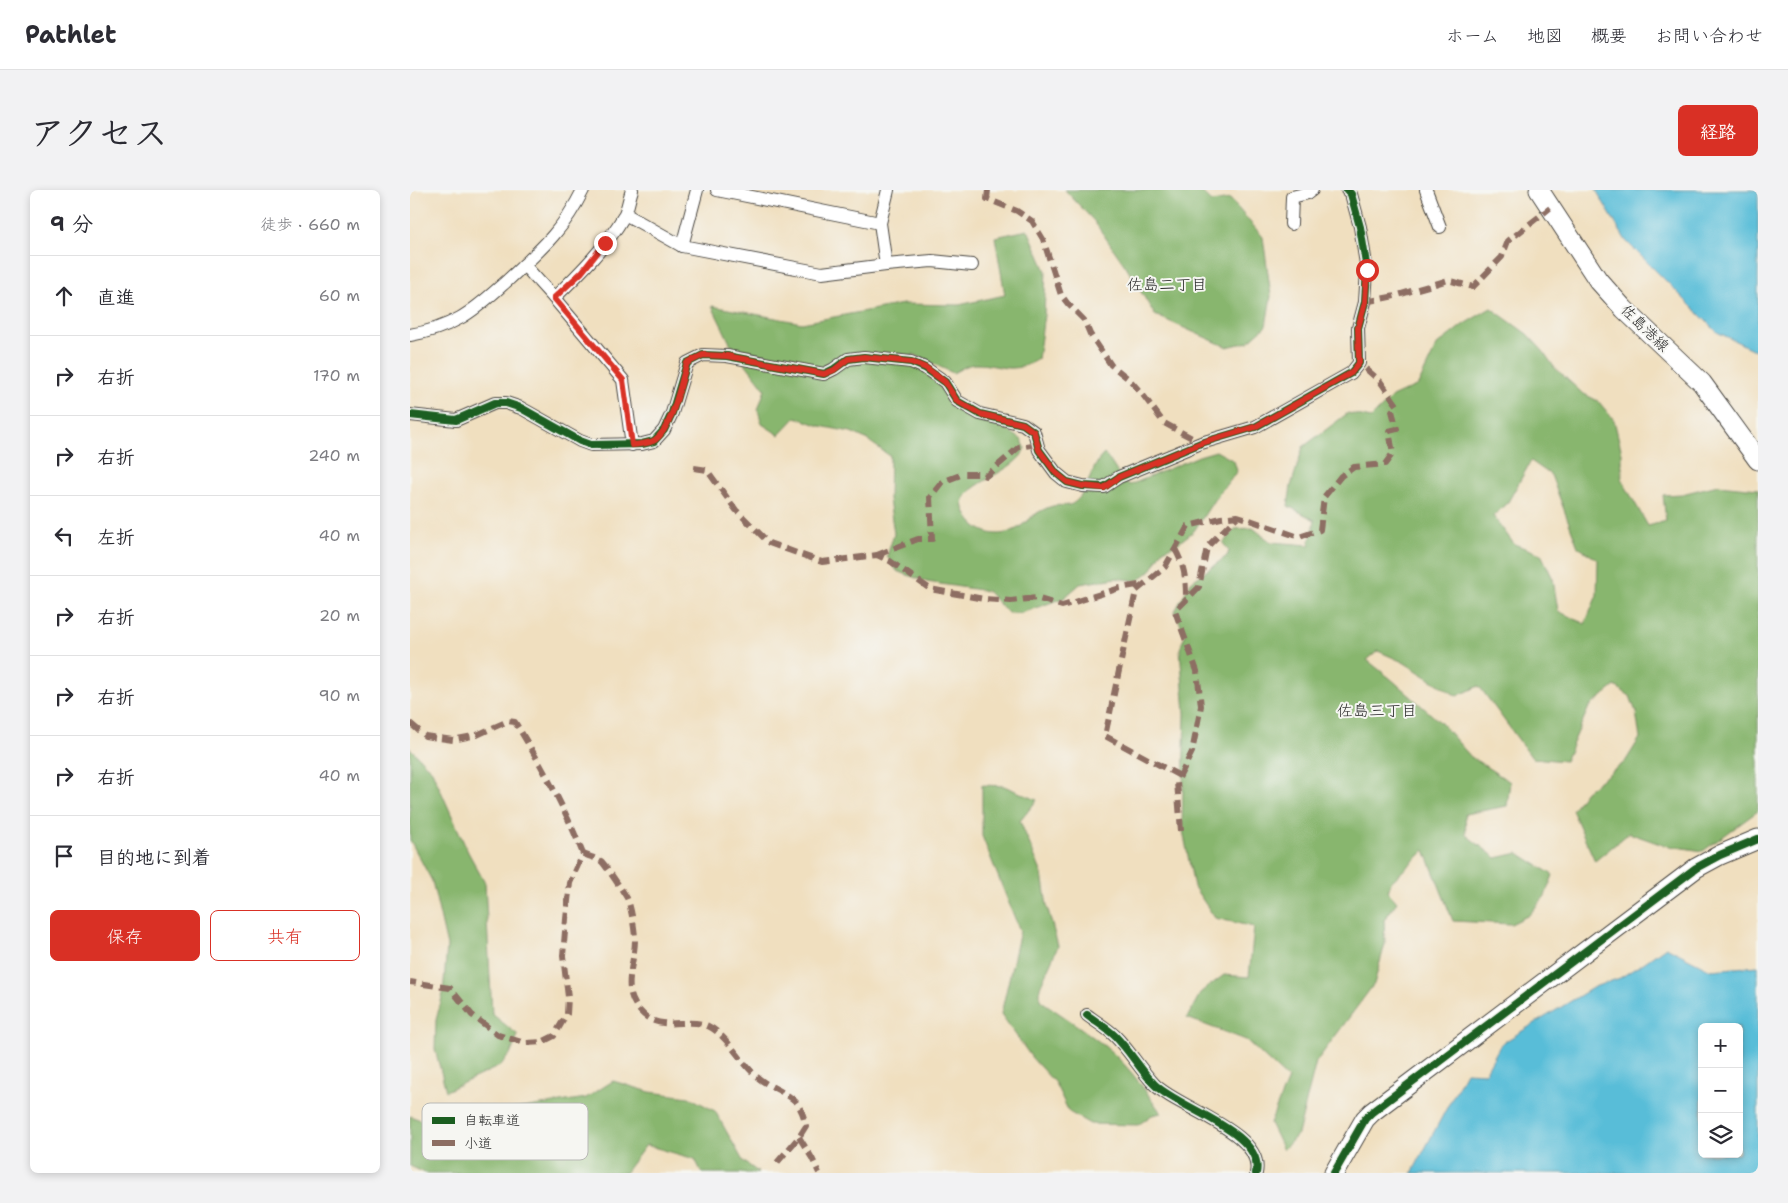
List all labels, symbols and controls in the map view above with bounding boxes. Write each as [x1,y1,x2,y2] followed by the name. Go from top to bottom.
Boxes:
[25,19,116,51] text: Pathlet
[1446,24,1499,48] text: ホーム
[1527,24,1563,48] text: 地図
[1591,24,1627,48] text: 概要
[1655,24,1763,48] text: お問い合わせ
[1678,105,1758,156] button: 経路
[30,109,168,156] text: アクセス
[50,210,93,238] text: 9 分
[261,214,360,235] text: 徒歩 · 660 m
[594,232,617,255] route end
[1356,259,1379,282] route start
[1127,274,1207,295] district label: 佐島二丁目
[50,282,78,310] icon: ahead
[97,285,135,310] text: 直進
[319,285,360,306] text: 60 m
[1616,300,1674,356] street label: 佐島港線
[50,362,78,390] icon: right
[97,365,135,390] text: 右折
[313,365,360,386] text: 170 m
[50,442,78,470] icon: right
[97,445,135,470] text: 右折
[308,445,360,466] text: 240 m
[50,522,78,550] icon: left
[97,525,135,550] text: 左折
[318,525,360,546] text: 40 m
[50,602,78,630] icon: right
[97,605,135,630] text: 右折
[319,605,360,626] text: 20 m
[50,682,78,710] icon: right
[97,685,135,710] text: 右折
[319,685,360,706] text: 90 m
[1337,700,1417,721] district label: 佐島三丁目
[50,762,78,790] icon: right
[97,765,135,790] text: 右折
[318,765,360,786] text: 40 m
[50,842,78,870] icon: arrive
[97,845,211,870] text: 目的地に到着
[50,910,200,961] button: 保存
[210,910,360,961] button: 共有
[1698,1023,1743,1158] map controls
[1698,1023,1743,1068] button: +
[1698,1068,1743,1113] button: −
[422,1103,588,1160] legend
[464,1111,520,1129] text: 自転車道
[1698,1113,1743,1158] button: layers
[464,1134,492,1152] text: 小道

